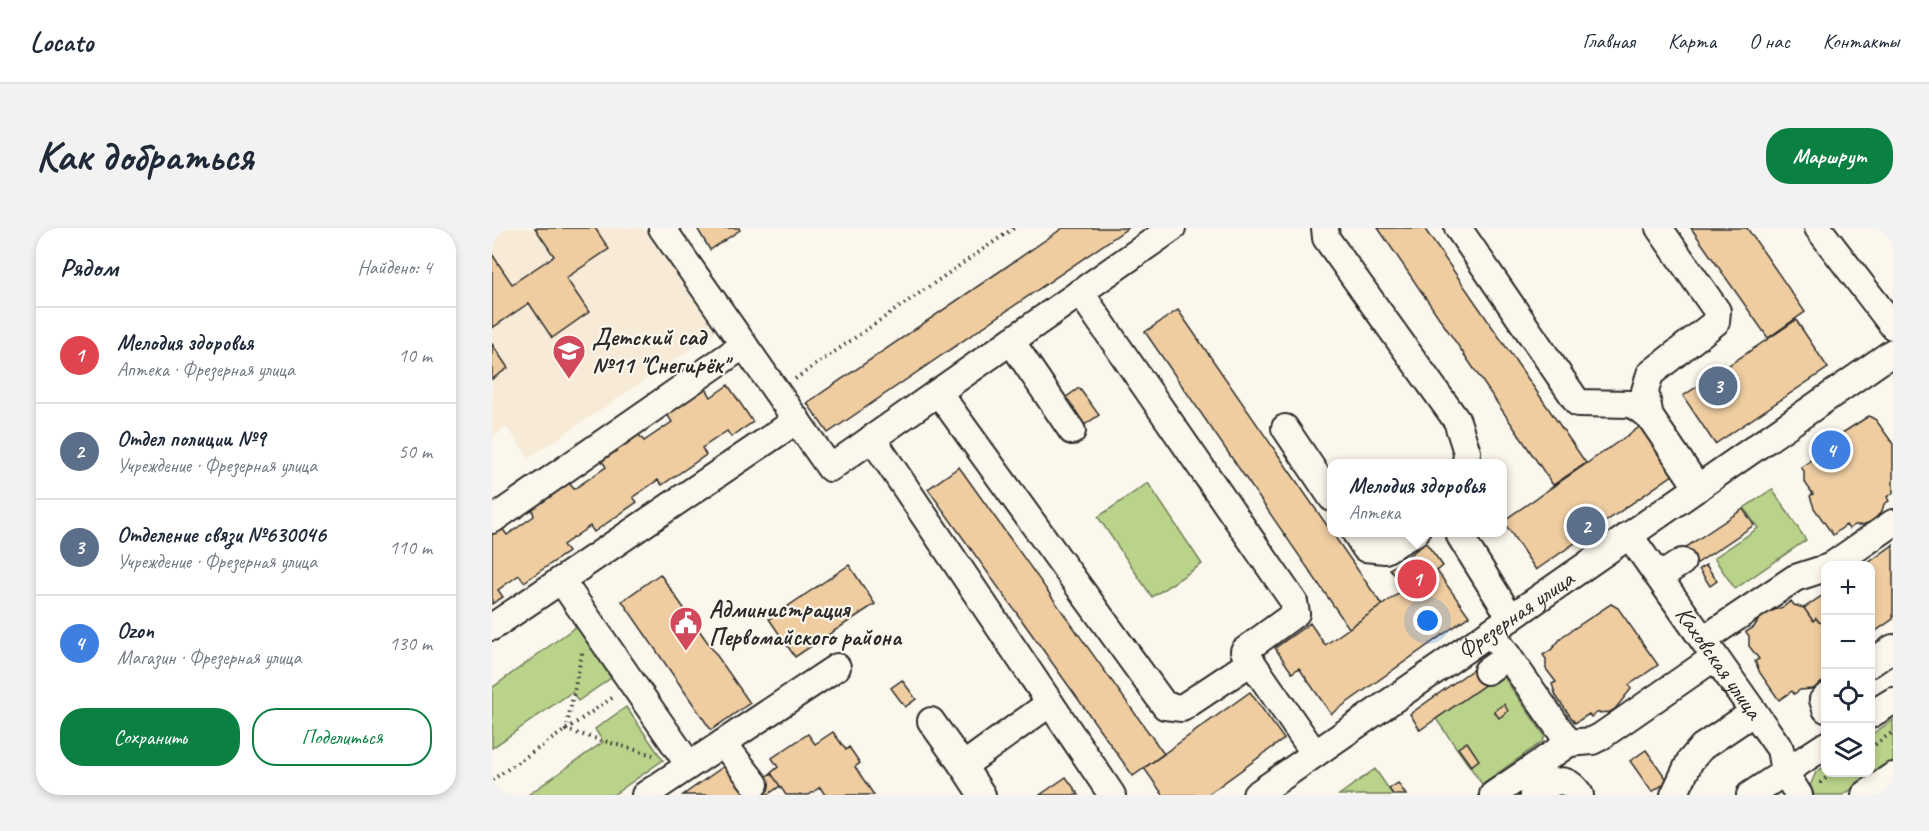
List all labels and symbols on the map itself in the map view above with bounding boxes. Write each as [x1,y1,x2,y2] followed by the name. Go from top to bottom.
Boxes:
[592,322,733,380] place label: Детский сад №11 "Снегирёк"
[551,333,587,380] school or university icon: Детский сад №11 "Снегирёк"
[1698,364,1738,408] pin: 3
[1812,428,1850,472] pin: 4
[1566,504,1606,548] pin: 2
[1398,556,1436,602] pin: 1
[1451,563,1581,665] street label: Фрезерная улица
[709,594,903,652] place label: Администрация Первомайского района
[1669,600,1770,726] street label: Каховская улица
[668,605,704,652] public building icon: Администрация Первомайского района
[1413,606,1442,635] your location

